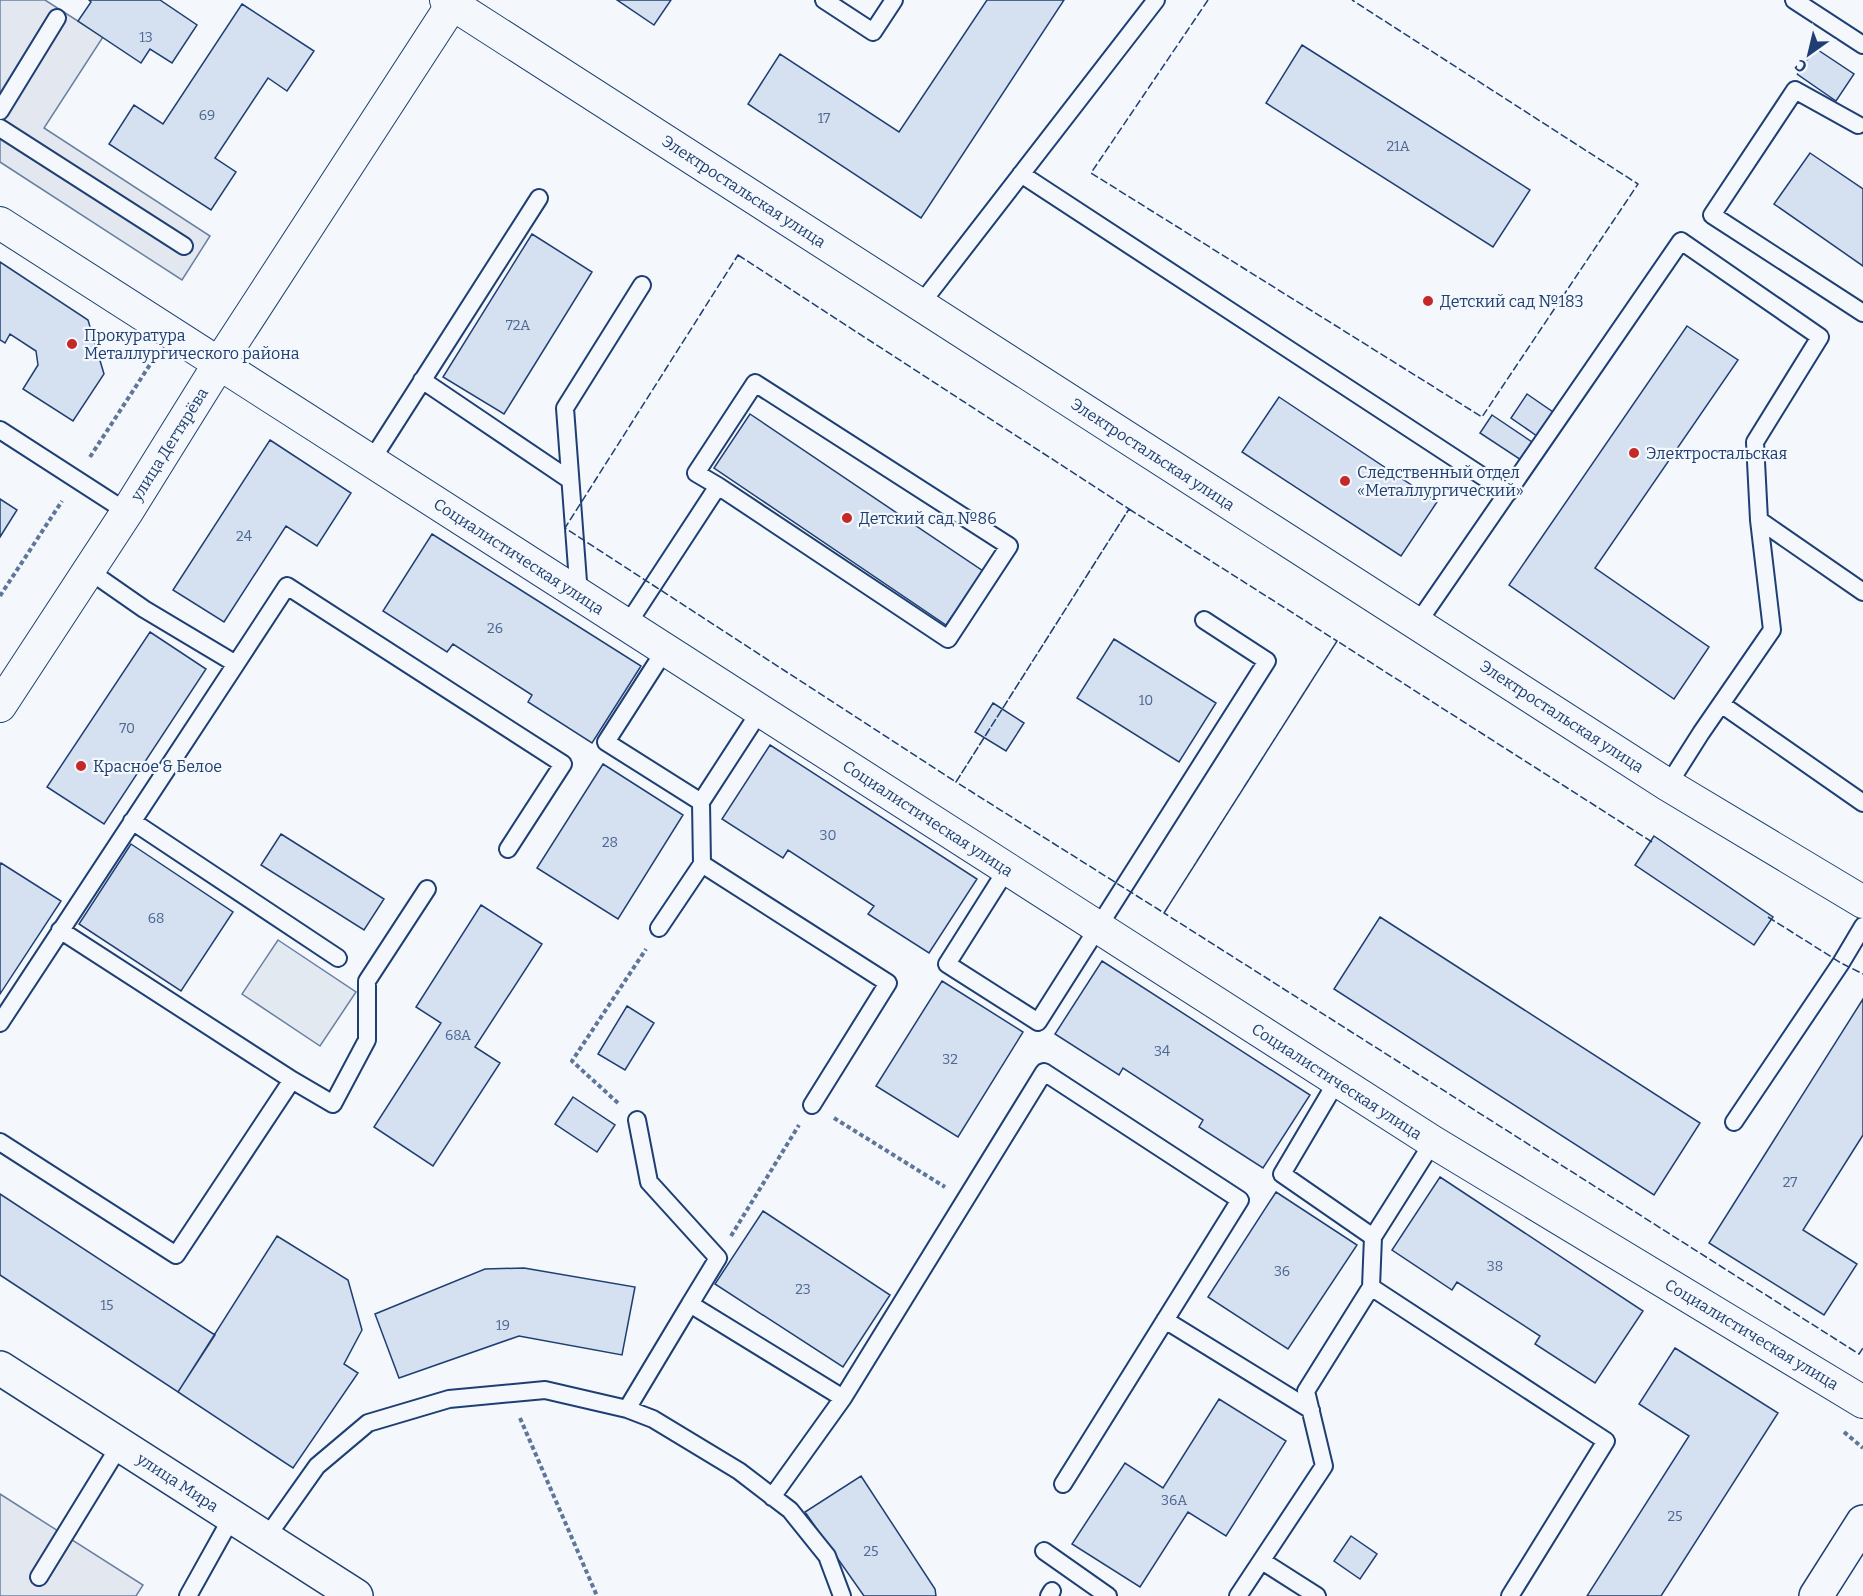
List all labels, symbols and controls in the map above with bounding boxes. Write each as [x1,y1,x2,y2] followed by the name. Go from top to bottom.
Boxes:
[1779,24,1839,84] north arrow
[139,29,153,46] house number: 13
[1791,55,1810,77] text: С
[199,107,215,124] house number: 69
[818,110,830,127] house number: 17
[658,131,829,252] street label: Электростальская улица
[1386,138,1410,155] house number: 21А
[1440,292,1584,311] place label: Детский сад №183
[1421,294,1435,308] marker: Детский сад №183
[506,317,530,334] house number: 72А
[84,326,300,363] place label: Прокуратура Металлургического района
[65,337,79,351] marker: Прокуратура Металлургического района
[126,384,212,505] street label: улица Дегтярёва
[1067,394,1238,515] street label: Электростальская улица
[1646,444,1787,463] place label: Электростальская
[1627,446,1641,460] marker: Электростальская
[1357,463,1524,500] place label: Следственный отдел «Металлургический»
[1338,474,1352,488] marker: Следственный отдел «Металлургический»
[430,494,608,619] street label: Социалистическая улица
[859,509,997,528] place label: Детский сад №86
[840,511,854,525] marker: Детский сад №86
[236,528,252,545] house number: 24
[487,620,503,637] house number: 26
[1476,656,1647,777] street label: Электростальская улица
[1139,692,1153,709] house number: 10
[119,720,135,737] house number: 70
[839,756,1017,881] street label: Социалистическая улица
[93,757,222,776] place label: Красное & Белое
[74,759,88,773] marker: Красное & Белое
[820,827,836,844] house number: 30
[602,834,618,851] house number: 28
[148,910,164,927] house number: 68
[1248,1019,1426,1144] street label: Социалистическая улица
[445,1027,471,1044] house number: 68А
[1154,1043,1170,1060] house number: 34
[942,1051,958,1068] house number: 32
[1783,1174,1797,1191] house number: 27
[1487,1258,1503,1275] house number: 38
[1274,1263,1290,1280] house number: 36
[1661,1275,1842,1394] street label: Социалистическая улица
[795,1281,811,1298] house number: 23
[100,1297,114,1314] house number: 15
[496,1317,510,1334] house number: 19
[133,1448,222,1516] street label: улица Мира
[1161,1492,1187,1509] house number: 36А
[1667,1508,1683,1525] house number: 25
[863,1543,879,1560] house number: 25

